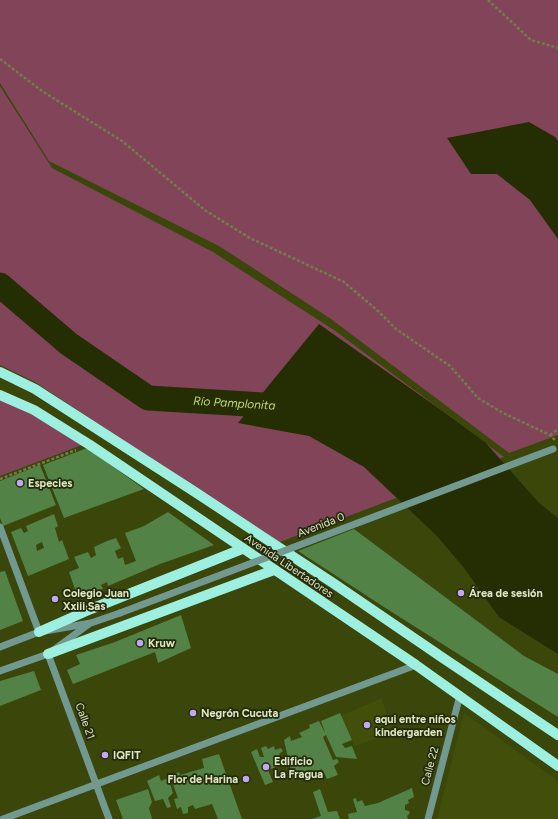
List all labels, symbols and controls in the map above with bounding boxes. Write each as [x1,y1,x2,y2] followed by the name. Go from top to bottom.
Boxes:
[193,394,276,413] water label: Río Pamplonita
[28,477,72,490] place label: Especies
[15,478,25,488] marker: Especies
[296,510,346,540] street label: Avenida 0
[242,531,336,601] street label: Avenida Libertadores
[469,586,543,600] place label: Área de sesión
[63,587,129,613] place label: Colegio Juan Xxiii Sas
[456,588,466,598] marker: Área de sesión
[50,594,60,604] marker: Colegio Juan Xxiii Sas
[148,637,176,650] place label: Kruw
[135,638,145,648] marker: Kruw
[72,701,98,741] street label: Calle 21
[201,707,278,720] place label: Negrón Cucuta
[188,708,198,718] marker: Negrón Cucuta
[375,713,456,739] place label: aqui entre niños kindergarden
[362,720,372,730] marker: aqui entre niños kindergarden
[419,745,441,787] street label: Calle 22
[113,749,141,762] place label: IQFIT
[100,750,110,760] marker: IQFIT
[274,755,323,781] place label: Edificio La Fragua
[261,762,271,772] marker: Edificio La Fragua
[167,773,238,786] place label: Flor de Harina
[241,774,251,784] marker: Flor de Harina

